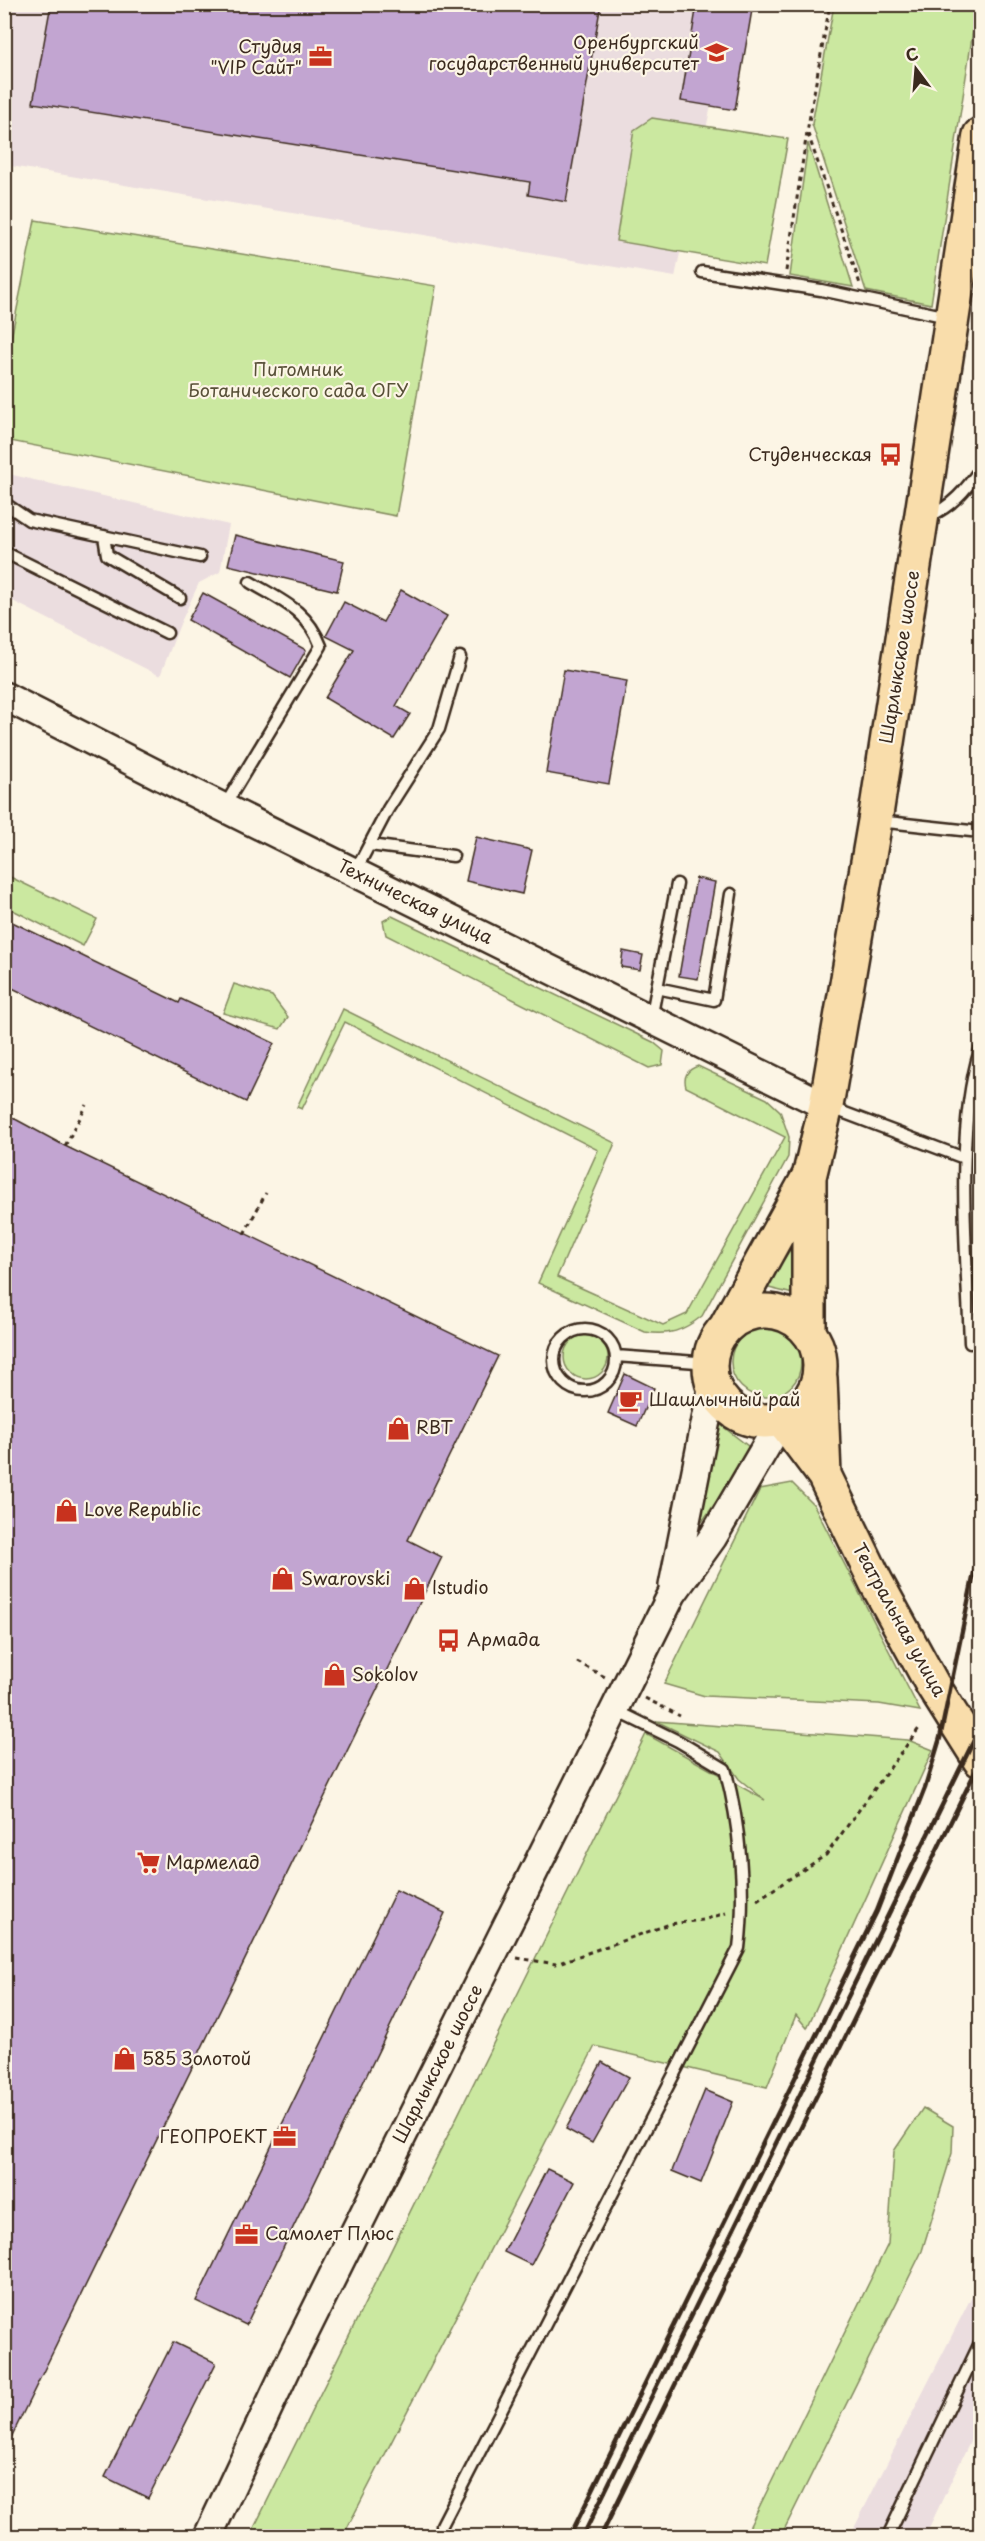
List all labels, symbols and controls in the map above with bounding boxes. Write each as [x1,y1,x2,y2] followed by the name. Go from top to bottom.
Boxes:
[429,28,699,76] place label: Оренбургский государственный университет
[210,32,302,80] place label: Студия "VIP Сайт"
[886,39,946,99] north arrow
[704,40,730,66] school or university icon: Оренбургский государственный университет
[902,40,921,67] text: С
[307,44,333,70] office icon: Студия "VIP Сайт"
[188,355,408,403] park label: Питомник Ботанического сада ОГУ
[748,440,872,467] place label: Студенческая
[877,442,903,468] bus stop icon: Студенческая
[872,568,926,745] street label: Шарлыкское шоссе
[334,851,498,950] street label: Техническая улица
[649,1385,800,1412] place label: Шашлычный рай
[618,1387,644,1413] cafe icon: Шашлычный рай
[416,1413,453,1440] place label: RBT
[385,1415,411,1441] shop icon: RBT
[84,1495,201,1522] place label: Love Republic
[53,1497,79,1523] shop icon: Love Republic
[847,1537,954,1702] street label: Театральная улица
[301,1564,390,1591] place label: Swarovski
[270,1566,296,1592] shop icon: Swarovski
[432,1573,489,1600] place label: Istudio
[401,1575,427,1601] shop icon: Istudio
[467,1625,540,1652] place label: Армада
[436,1627,462,1653] bus stop icon: Армада
[352,1660,418,1687] place label: Sokolov
[321,1662,347,1688] shop icon: Sokolov
[166,1848,260,1875] place label: Мармелад
[135,1850,161,1876] supermarket icon: Мармелад
[385,1979,488,2147] street label: Шарлыкское шоссе
[142,2044,251,2071] place label: 585 Золотой
[111,2046,137,2072] shop icon: 585 Золотой
[160,2122,268,2149] place label: ГЕОПРОЕКТ
[272,2124,298,2150] office icon: ГЕОПРОЕКТ
[265,2219,394,2246] place label: Самолет Плюс
[234,2221,260,2247] office icon: Самолет Плюс

